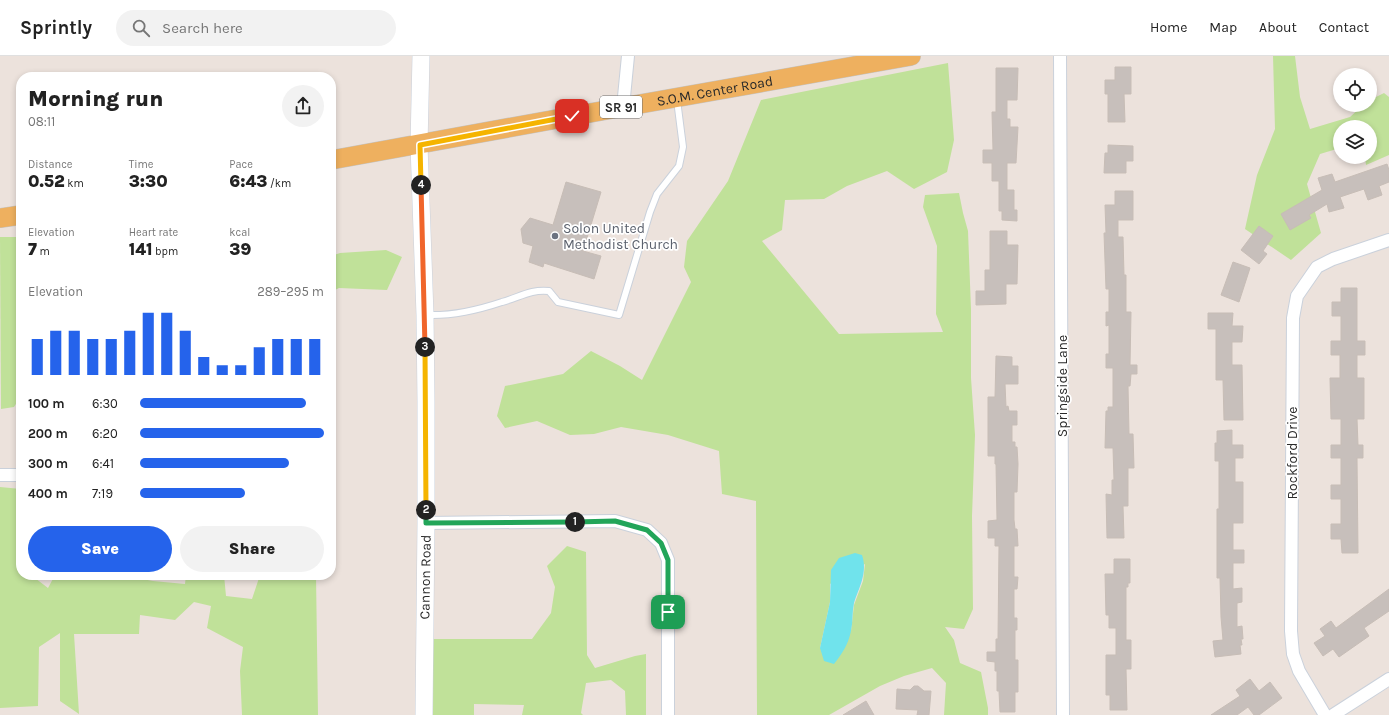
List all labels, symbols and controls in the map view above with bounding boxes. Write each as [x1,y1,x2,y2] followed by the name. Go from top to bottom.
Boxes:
[116,10,396,46] search box
[20,17,92,39] text: Sprintly
[130,17,152,39] icon: search
[162,19,243,37] text: Search here
[1150,19,1187,36] text: Home
[1209,19,1237,36] text: Map
[1259,19,1297,36] text: About
[1319,19,1369,36] text: Contact
[1333,68,1377,164] map controls
[1333,68,1377,112] button: locate
[656,73,774,110] street label: S.O.M. Center Road
[282,85,324,127] button: share
[28,86,163,112] text: Morning run
[600,96,642,118] road number: SR 91
[555,99,589,133] pin
[561,105,583,127] icon: check
[28,114,55,129] text: 08:11
[1333,120,1377,164] button: layers
[28,158,72,171] text: Distance
[129,158,153,171] text: Time
[229,158,253,171] text: Pace
[28,171,65,191] text: 0.52
[129,171,168,191] text: 3:30
[229,171,267,191] text: 6:43
[411,175,431,195] pin: 4
[65,177,84,190] text: km
[267,177,291,190] text: /km
[418,178,424,191] text: 4
[563,220,678,253] place label: Solon United Methodist Church
[28,226,75,239] text: Elevation
[129,226,178,239] text: Heart rate
[229,226,250,239] text: kcal
[550,231,560,241] marker: Solon United Methodist Church
[28,239,37,259] text: 7
[129,239,152,259] text: 141
[229,239,251,259] text: 39
[37,245,50,258] text: m
[152,245,178,258] text: bpm
[28,284,83,299] text: Elevation
[257,284,324,299] text: 289–295 m
[1054,335,1071,437] street label: Springside Lane
[415,337,435,357] pin: 3
[422,340,428,353] text: 3
[28,396,65,411] text: 100 m
[92,396,118,411] text: 6:30
[1284,407,1301,499] street label: Rockford Drive
[28,426,68,441] text: 200 m
[92,426,118,441] text: 6:20
[28,456,68,471] text: 300 m
[92,456,114,471] text: 6:41
[28,486,68,501] text: 400 m
[92,486,113,501] text: 7:19
[416,500,436,520] pin: 2
[423,503,429,516] text: 2
[565,512,585,532] pin: 1
[573,515,577,528] text: 1
[28,526,172,572] button: Save
[180,526,324,572] button: Share
[416,534,435,620] street label: Cannon Road
[651,595,685,629] pin
[657,601,679,623] icon: arrive

